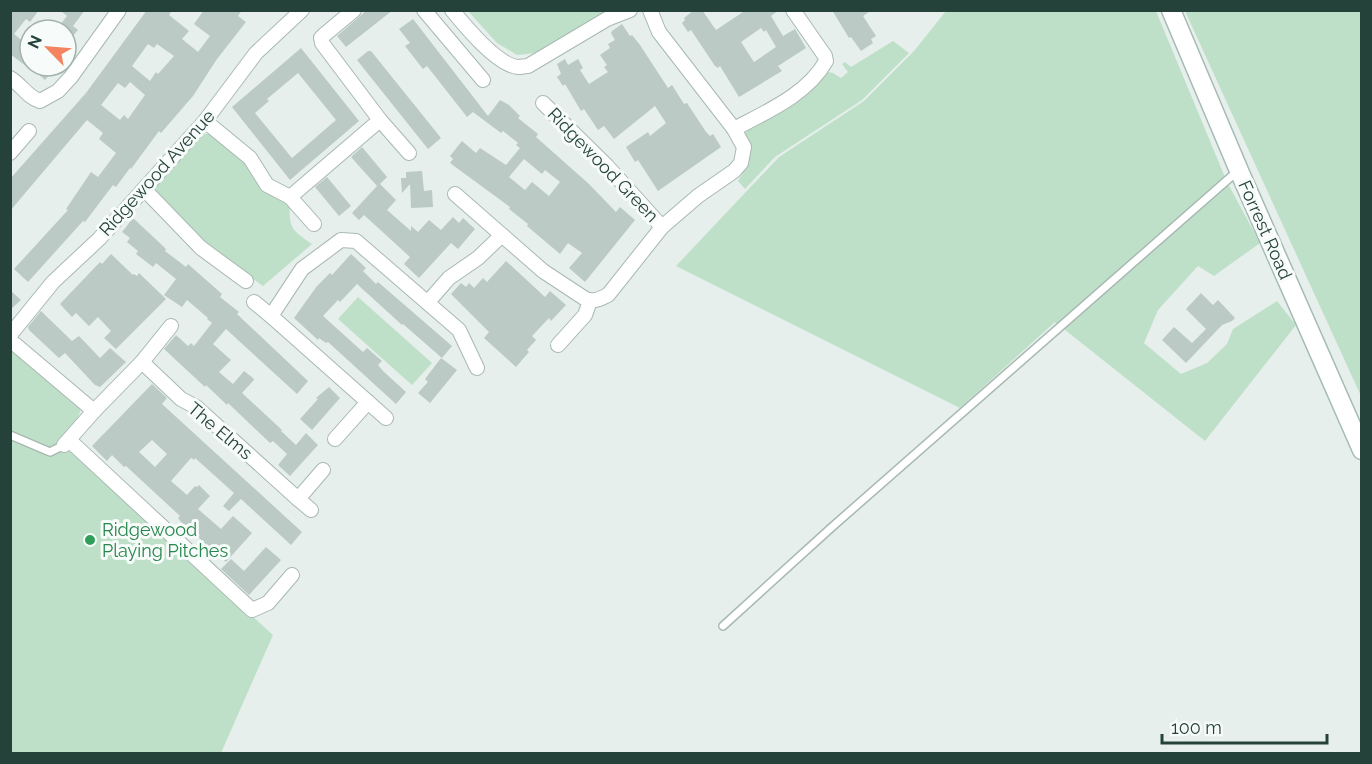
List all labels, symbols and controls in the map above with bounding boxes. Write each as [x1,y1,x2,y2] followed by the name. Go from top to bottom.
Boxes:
[18,18,78,78] north arrow
[24,32,46,51] text: N
[544,103,663,226] street label: Ridgewood Green
[95,105,219,240] street label: Ridgewood Avenue
[1234,177,1297,283] street label: Forrest Road
[184,398,257,464] street label: The Elms
[102,519,228,561] place label: Ridgewood Playing Pitches
[83,533,97,547] marker: Ridgewood Playing Pitches
[1162,707,1327,745] scale bar
[1171,717,1222,738] text: 100 m

